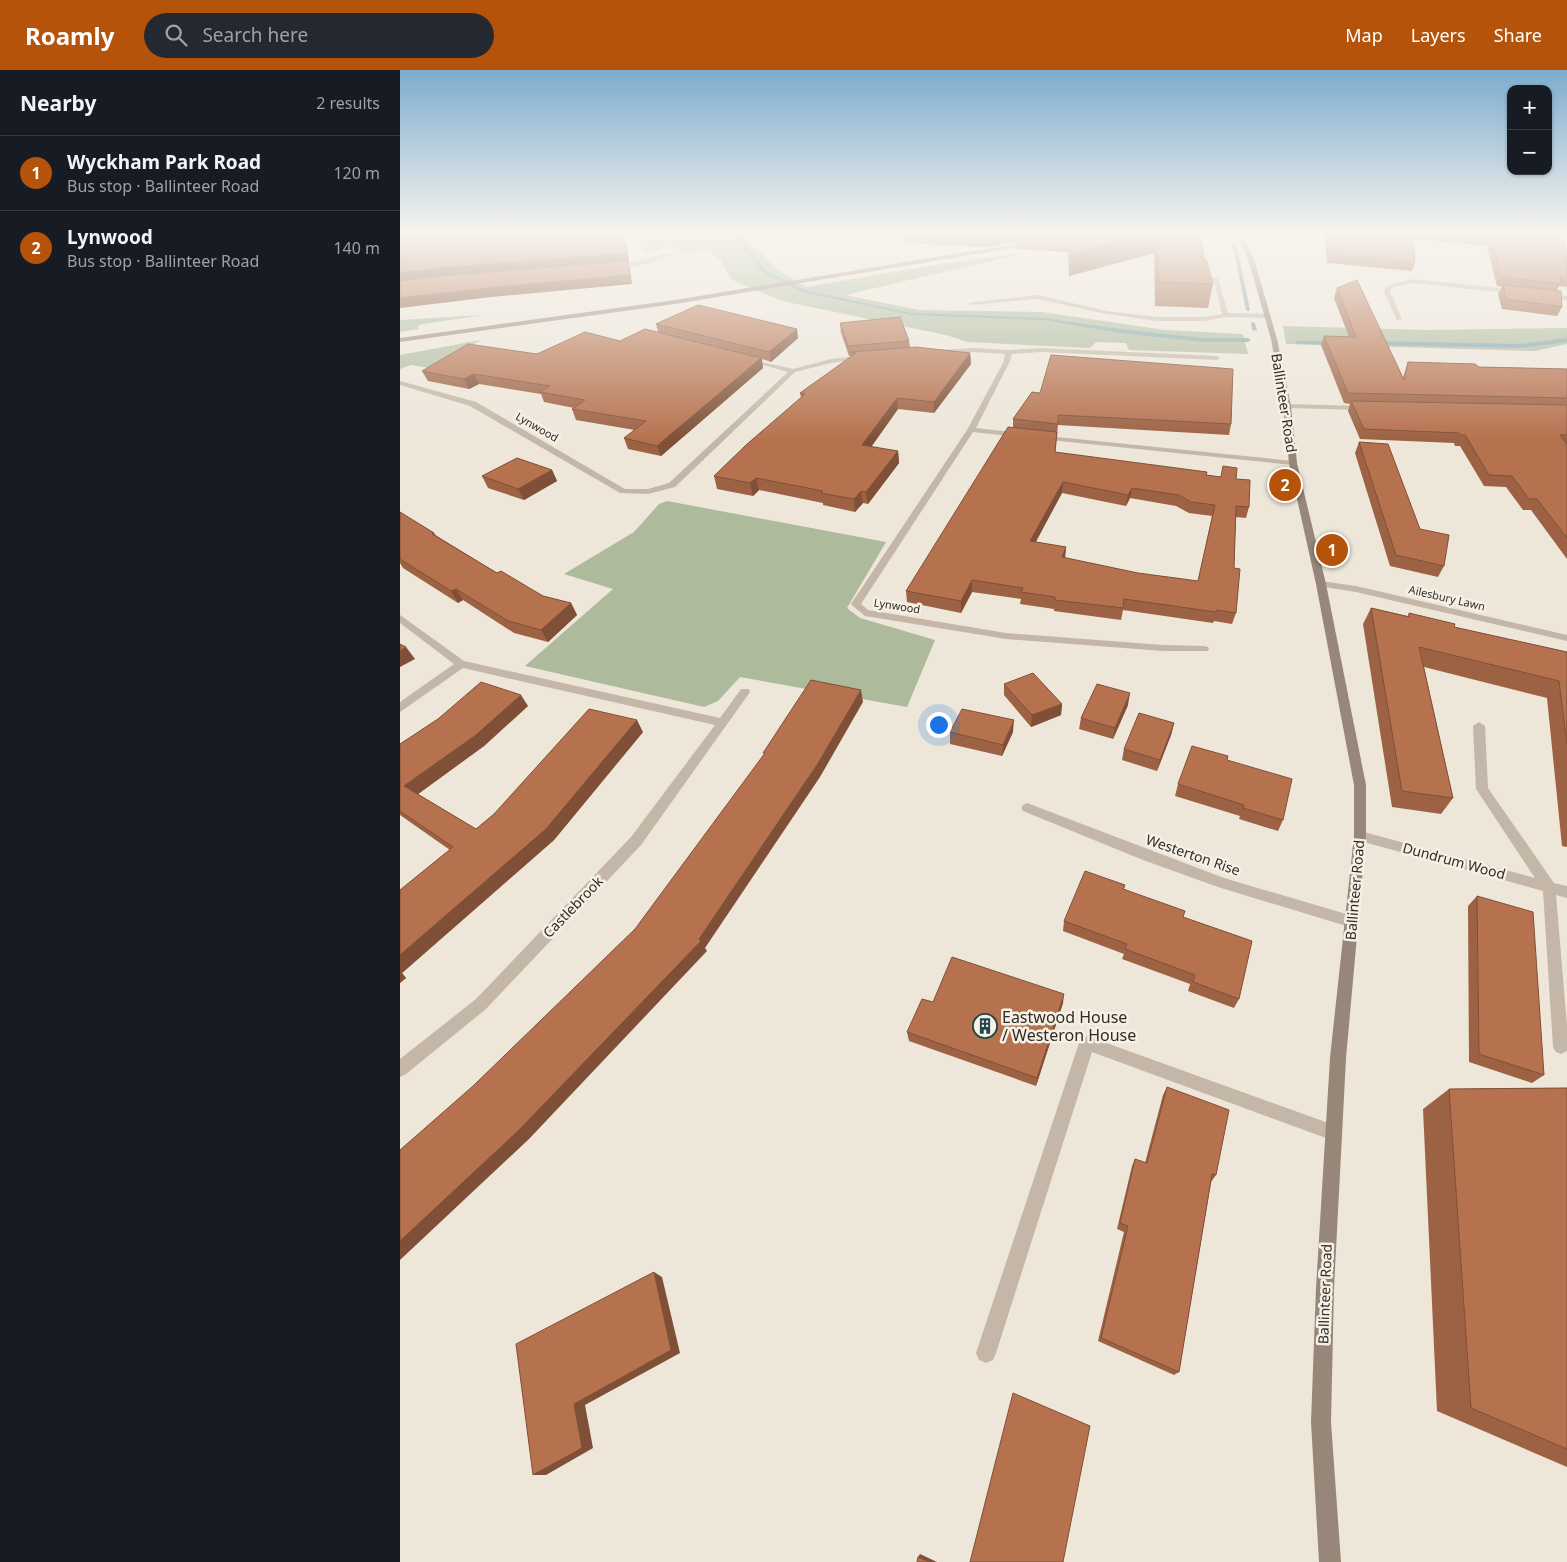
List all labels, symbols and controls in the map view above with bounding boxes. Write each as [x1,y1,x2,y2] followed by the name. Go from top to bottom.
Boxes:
[144,13,494,58] search box
[25,19,114,52] text: Roamly
[162,21,190,49] icon: search
[202,22,308,48] text: Search here
[1345,23,1383,47] text: Map
[1411,23,1466,47] text: Layers
[1494,23,1542,47] text: Share
[1507,85,1552,175] map controls
[1507,85,1552,130] button: +
[20,89,96,117] text: Nearby
[316,92,380,114] text: 2 results
[1507,130,1552,175] button: −
[67,149,261,175] text: Wyckham Park Road
[31,162,41,184] text: 1
[333,162,380,184] text: 120 m
[67,175,259,197] text: Bus stop · Ballinteer Road
[67,224,153,250] text: Lynwood
[31,237,41,259] text: 2
[333,237,380,259] text: 140 m
[67,250,259,272] text: Bus stop · Ballinteer Road
[1267,352,1302,454] street label: Ballinteer Road
[513,408,561,445] street label: Lynwood
[1269,466,1301,504] pin: 2
[1316,531,1348,569] pin: 1
[1407,581,1487,614] street label: Ailesbury Lawn
[873,594,921,617] street label: Lynwood
[926,712,952,738] your location
[1143,829,1243,880] street label: Westerton Rise
[1401,838,1508,883] street label: Dundrum Wood
[1341,839,1368,941] street label: Ballinteer Road
[539,871,607,941] street label: Castlebrook
[1002,1006,1136,1046] place label: Eastwood House / Westeron House
[972,1013,998,1039] building icon: Eastwood House / Westeron House
[1313,1244,1336,1344] street label: Ballinteer Road

